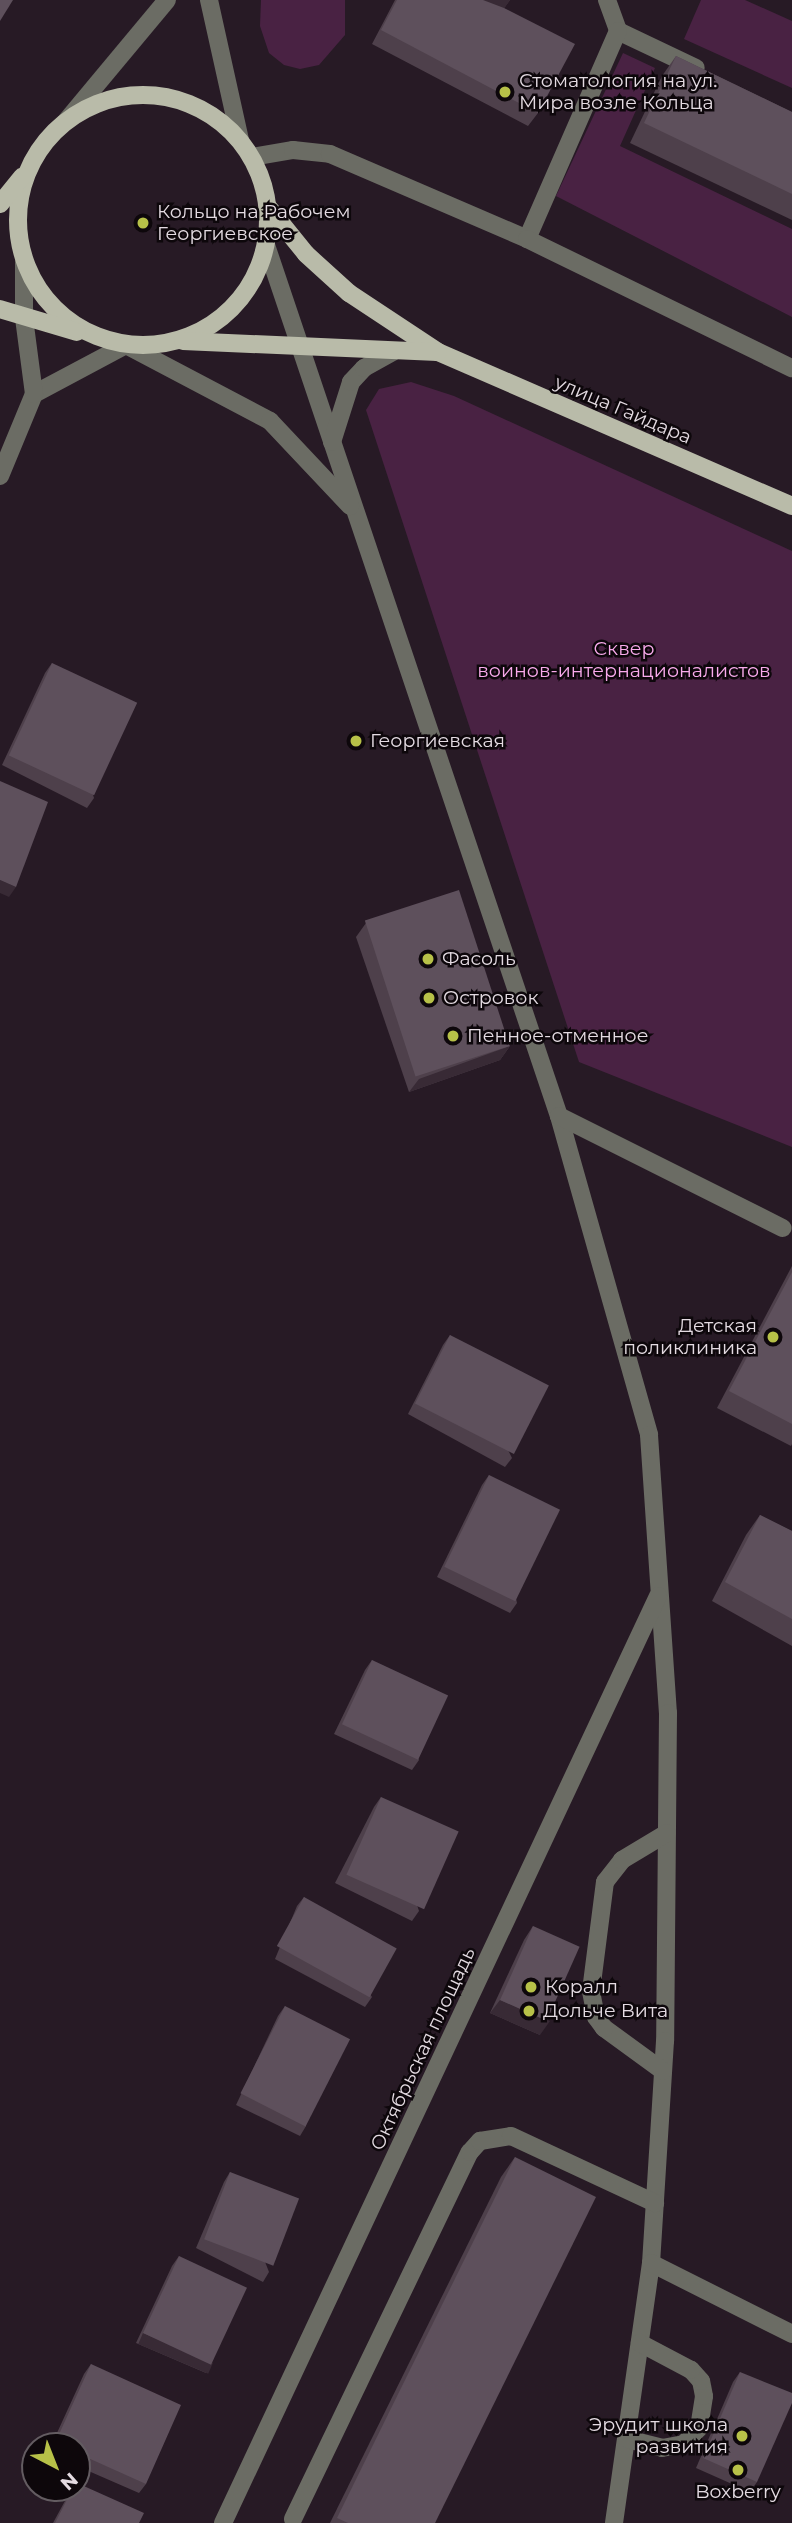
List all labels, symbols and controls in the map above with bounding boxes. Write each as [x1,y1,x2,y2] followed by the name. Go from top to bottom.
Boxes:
[519,70,717,114] place label: Стоматология на ул. Мира возле Кольца
[497,84,513,100] marker: Стоматология на ул. Мира возле Кольца
[157,201,350,245] place label: Кольцо на Рабочем Георгиевское
[135,215,151,231] marker: Кольцо на Рабочем Георгиевское
[551,371,695,449] street label: улица Гайдара
[477,638,771,682] park label: Сквер воинов-интернационалистов
[370,730,505,752] place label: Георгиевская
[348,733,364,749] marker: Георгиевская
[442,948,516,970] place label: Фасоль
[420,951,436,967] marker: Фасоль
[443,987,538,1009] place label: Островок
[421,990,437,1006] marker: Островок
[467,1025,648,1047] place label: Пенное-отменное
[445,1028,461,1044] marker: Пенное-отменное
[623,1315,757,1359] place label: Детская поликлиника
[763,1327,783,1347] marker: Детская поликлиника
[366,1944,480,2154] street label: Октябрьская площадь
[545,1976,618,1998] place label: Коралл
[523,1979,539,1995] marker: Коралл
[543,2000,668,2022] place label: Дольче Вита
[521,2003,537,2019] marker: Дольче Вита
[589,2414,728,2458] place label: Эрудит школа развития
[734,2428,750,2444] marker: Эрудит школа развития
[21,2432,91,2502] north arrow
[730,2462,746,2478] marker: Boxberry
[56,2468,82,2495] text: N
[695,2481,781,2503] place label: Boxberry

